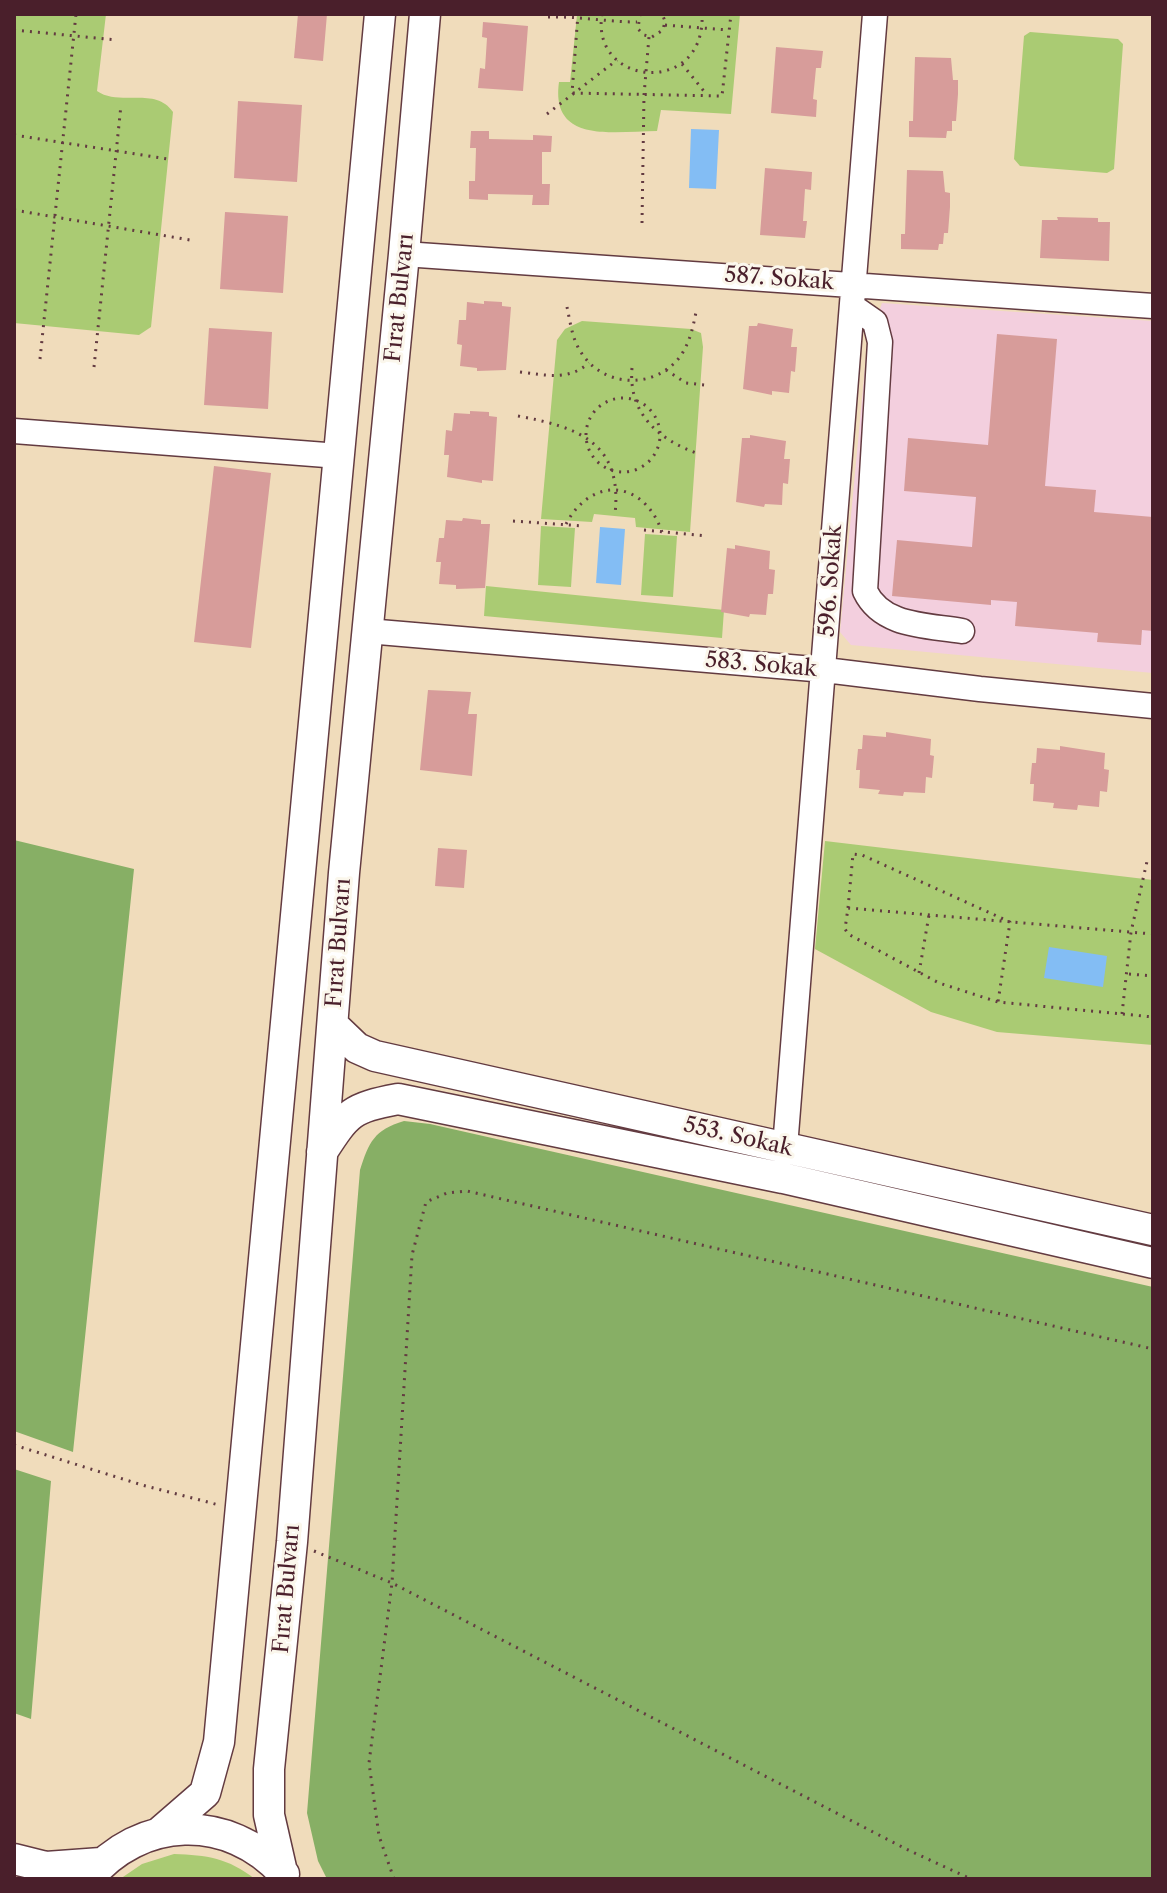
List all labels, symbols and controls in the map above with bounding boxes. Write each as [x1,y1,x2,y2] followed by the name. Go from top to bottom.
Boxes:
[380,232,420,364] street label: Fırat Bulvarı
[723,262,835,296] street label: 587. Sokak
[814,524,848,638] street label: 596. Sokak
[704,647,818,683] street label: 583. Sokak
[321,878,357,1008] street label: Fırat Bulvarı
[681,1112,795,1162] street label: 553. Sokak
[268,1523,306,1655] street label: Fırat Bulvarı

